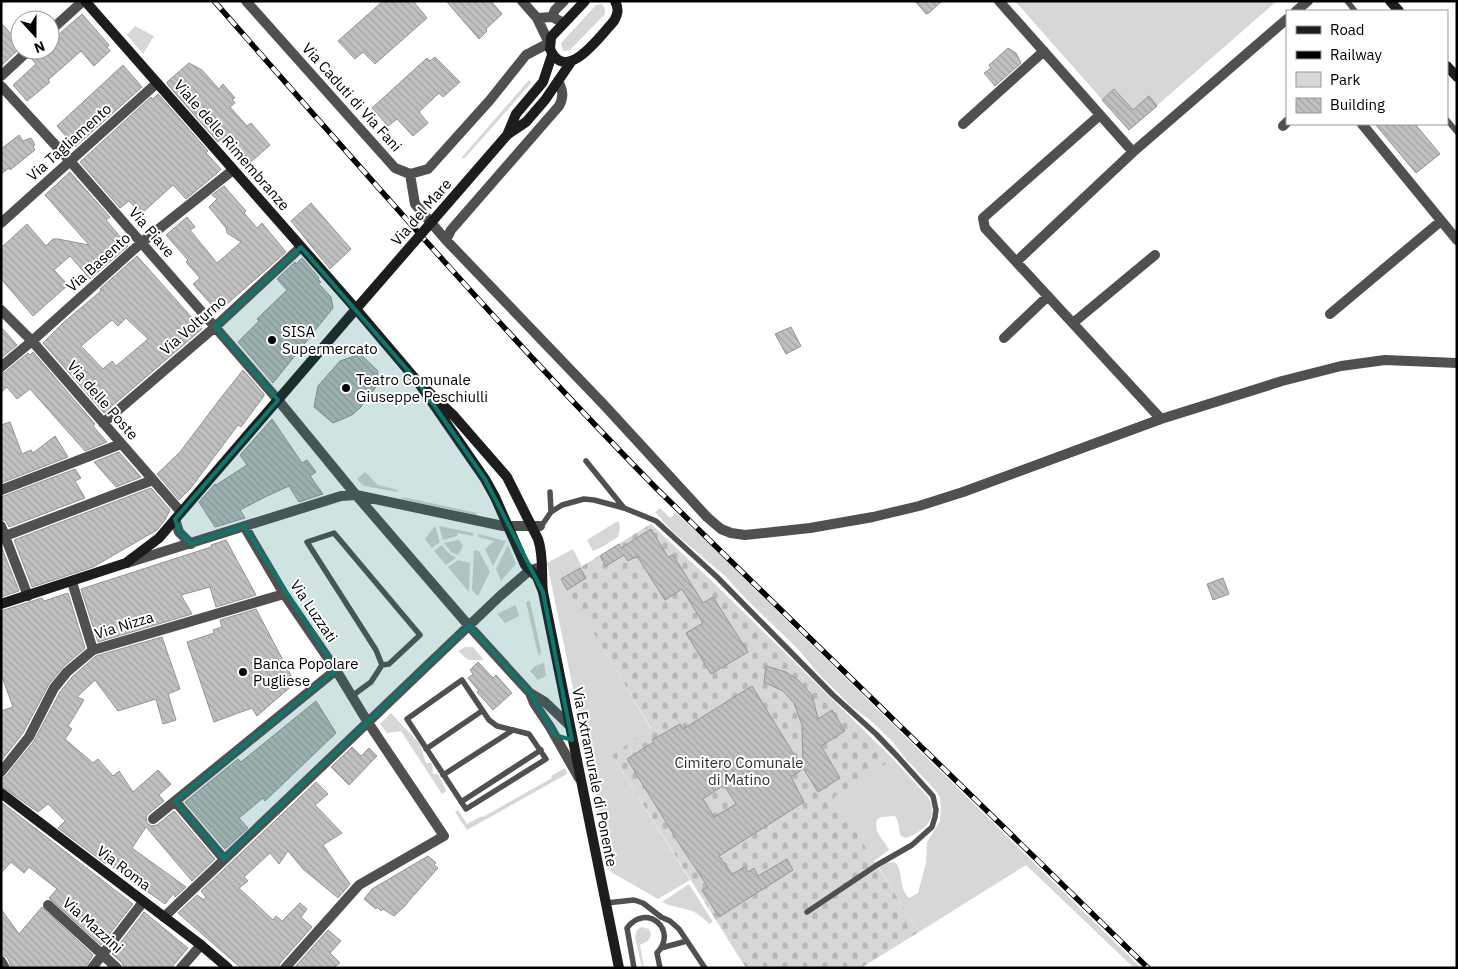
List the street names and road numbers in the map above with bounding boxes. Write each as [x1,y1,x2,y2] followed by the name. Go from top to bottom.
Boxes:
[298,39,406,155] street label: Via Caduti di Via Fani
[170,76,294,214] street label: Viale delle Rimembranze
[23,99,115,185] street label: Via Tagliamento
[387,175,455,249] street label: Via del Mare
[125,203,179,261] street label: Via Piave
[62,228,134,296] street label: Via Basento
[156,291,230,359] street label: Via Volturno
[63,356,143,444] street label: Via delle Poste
[286,576,342,646] street label: Via Luzzati
[92,607,156,643] street label: Via Nizza
[568,686,622,868] street label: Via Extramurale di Ponente
[93,841,155,895] street label: Via Roma
[59,893,127,957] street label: Via Mazzini

